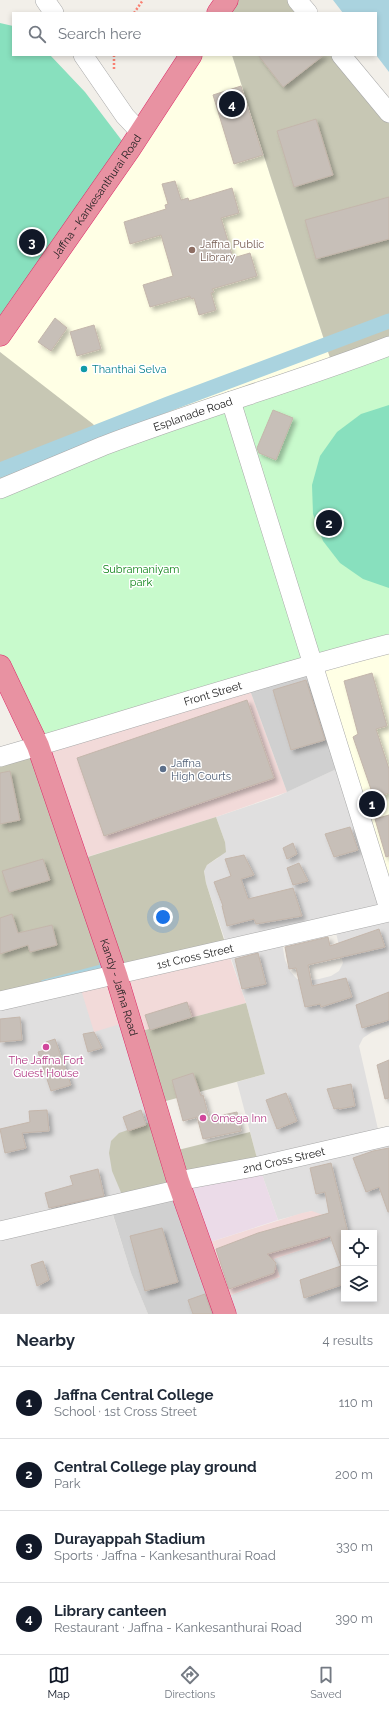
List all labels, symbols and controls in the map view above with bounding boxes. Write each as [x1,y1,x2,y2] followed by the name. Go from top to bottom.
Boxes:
[12,12,377,56] search box
[26,23,48,45] icon: search
[58,25,141,43] text: Search here
[219,89,245,119] pin: 4
[50,132,144,261] street label: Jaffna - Kankesanthurai Road
[19,227,45,257] pin: 3
[200,238,264,264] place label: Jaffna Public Library
[187,245,197,255] marker: Jaffna Public Library
[92,363,166,376] place label: Thanthai Selva
[79,364,89,374] marker: Thanthai Selva
[152,395,234,434] street label: Esplanade Road
[316,508,342,538] pin: 2
[103,563,179,589] park label: Subramaniyam park
[182,679,244,709] street label: Front Street
[171,757,231,783] place label: Jaffna High Courts
[158,764,168,774] marker: Jaffna High Courts
[359,789,385,819] pin: 1
[153,907,173,927] your location
[97,937,140,1038] street label: Kandy - Jaffna Road
[155,942,235,972] street label: 1st Cross Street
[41,1042,51,1052] marker: The Jaffna Fort Guest House
[8,1054,84,1080] place label: The Jaffna Fort Guest House
[211,1112,267,1125] place label: Omega Inn
[198,1113,208,1123] marker: Omega Inn
[242,1145,327,1176] street label: 2nd Cross Street
[341,1230,377,1302] map controls
[341,1230,377,1266] button: locate
[341,1266,377,1302] button: layers
[16,1330,75,1350] text: Nearby
[322,1333,373,1348] text: 4 results
[54,1386,213,1404] text: Jaffna Central College
[26,1395,32,1410] text: 1
[339,1395,373,1410] text: 110 m
[54,1404,197,1419] text: School · 1st Cross Street
[54,1458,257,1476] text: Central College play ground
[25,1467,33,1482] text: 2
[335,1467,373,1482] text: 200 m
[54,1476,81,1491] text: Park
[54,1530,205,1548] text: Durayappah Stadium
[25,1539,33,1554] text: 3
[336,1539,373,1554] text: 330 m
[54,1548,276,1563] text: Sports · Jaffna - Kankesanthurai Road
[54,1602,167,1620] text: Library canteen
[25,1611,33,1626] text: 4
[335,1611,373,1626] text: 390 m
[54,1620,302,1635] text: Restaurant · Jaffna - Kankesanthurai Road
[47,1664,70,1701] tab: Map
[165,1664,215,1701] tab: Directions
[310,1664,342,1701] tab: Saved

